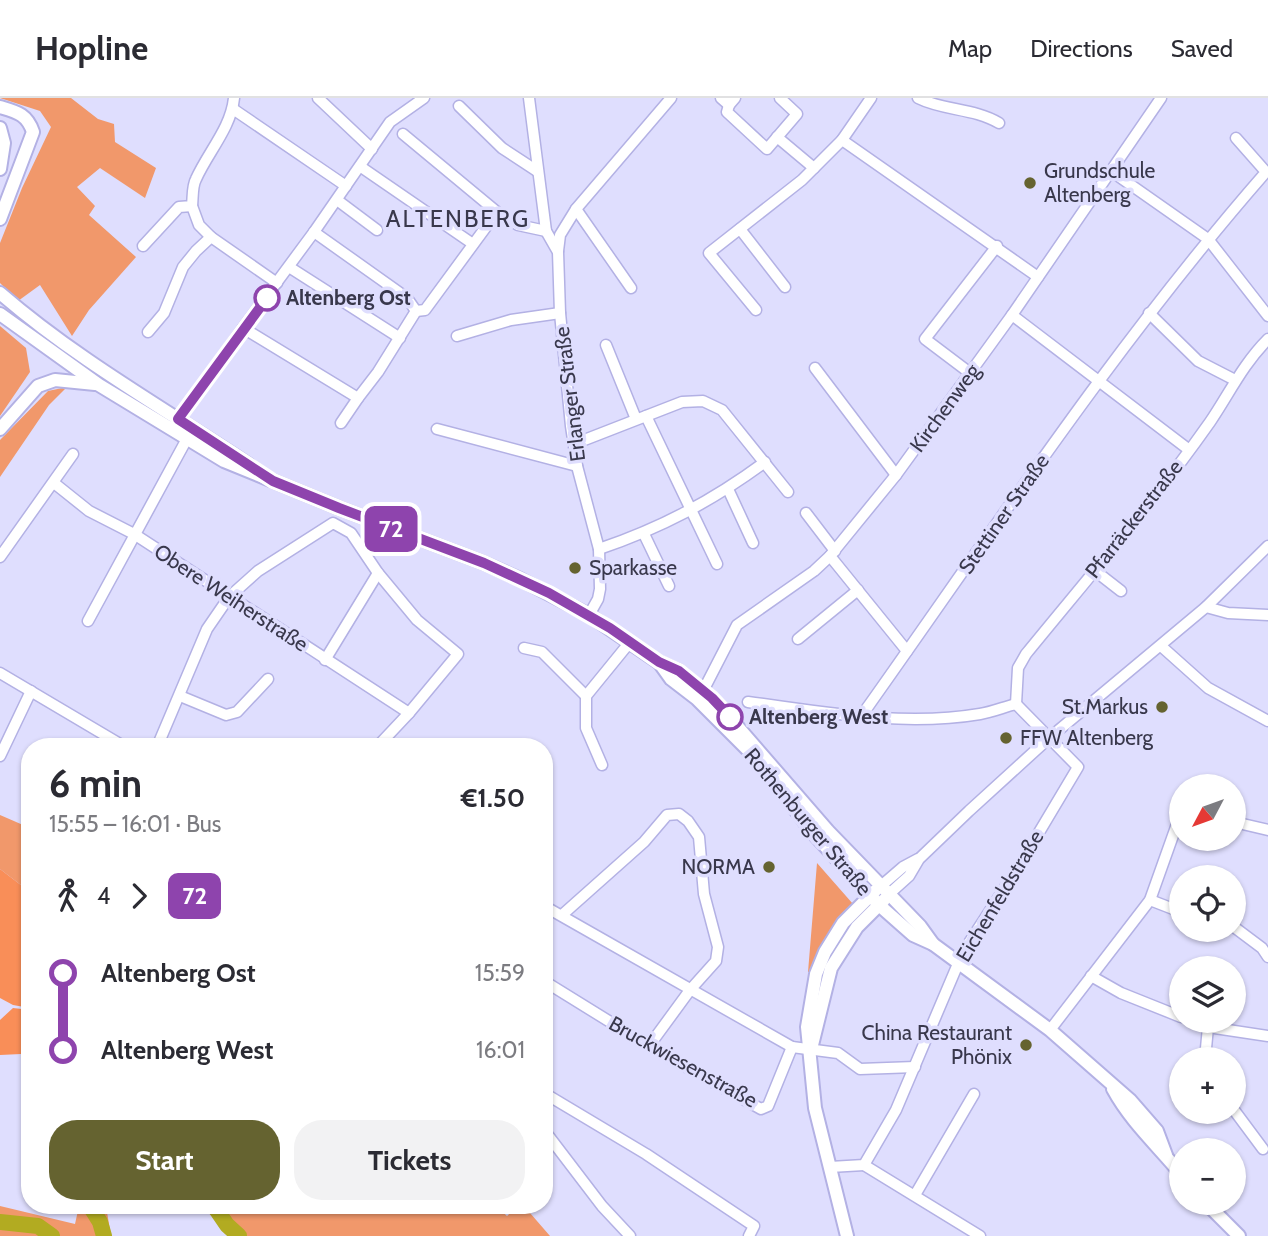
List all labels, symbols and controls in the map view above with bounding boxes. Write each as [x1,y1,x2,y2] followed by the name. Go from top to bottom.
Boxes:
[35,28,148,68] text: Hopline
[948,34,992,63] text: Map
[1030,34,1133,63] text: Directions
[1171,34,1233,63] text: Saved
[1044,158,1155,207] place label: Grundschule Altenberg
[1022,175,1038,191] marker: Grundschule Altenberg
[386,204,530,233] district label: ALTENBERG
[254,285,280,311] marker: Altenberg Ost
[286,285,411,310] place label: Altenberg Ost
[549,325,590,463] street label: Erlanger Straße
[904,358,985,457] street label: Kirchenweg
[953,449,1054,578] street label: Stettiner Straße
[1080,454,1188,583] street label: Pfarräckerstraße
[360,506,422,552] line badge: 72
[379,514,403,543] text: 72
[150,539,313,657] street label: Obere Weiherstraße
[589,555,677,580] place label: Sparkasse
[567,560,583,576] marker: Sparkasse
[1062,694,1148,719] place label: St.Markus
[1154,699,1170,715] marker: St.Markus
[717,704,743,730] marker: Altenberg West
[749,704,888,729] place label: Altenberg West
[1020,725,1154,750] place label: FFW Altenberg
[998,730,1014,746] marker: FFW Altenberg
[739,743,877,901] street label: Rothenburger Straße
[49,760,142,807] text: 6 min
[1169,774,1246,850] north arrow
[1169,774,1246,1215] map controls
[461,782,525,814] text: €1.50
[49,810,221,838] text: 15:55 – 16:01 · Bus
[951,825,1049,966] street label: Eichenfeldstraße
[681,854,755,879] place label: NORMA
[761,859,777,875] marker: NORMA
[1169,865,1246,942] button: locate
[49,877,87,915] icon: walk
[120,877,158,915] icon: forward
[182,881,207,910] text: 72
[97,882,110,910] text: 4
[1169,956,1246,1033] button: layers
[101,957,256,989] text: Altenberg Ost
[475,959,525,987] text: 15:59
[605,1010,762,1113] street label: Bruckwiesenstraße
[862,1020,1012,1069] place label: China Restaurant Phönix
[101,1034,273,1066] text: Altenberg West
[476,1036,525,1064] text: 16:01
[1018,1037,1034,1053] marker: China Restaurant Phönix
[1169,1047,1246,1124] button: +
[49,1120,280,1200] button: Start
[294,1120,525,1200] button: Tickets
[1169,1138,1246,1215] button: −

